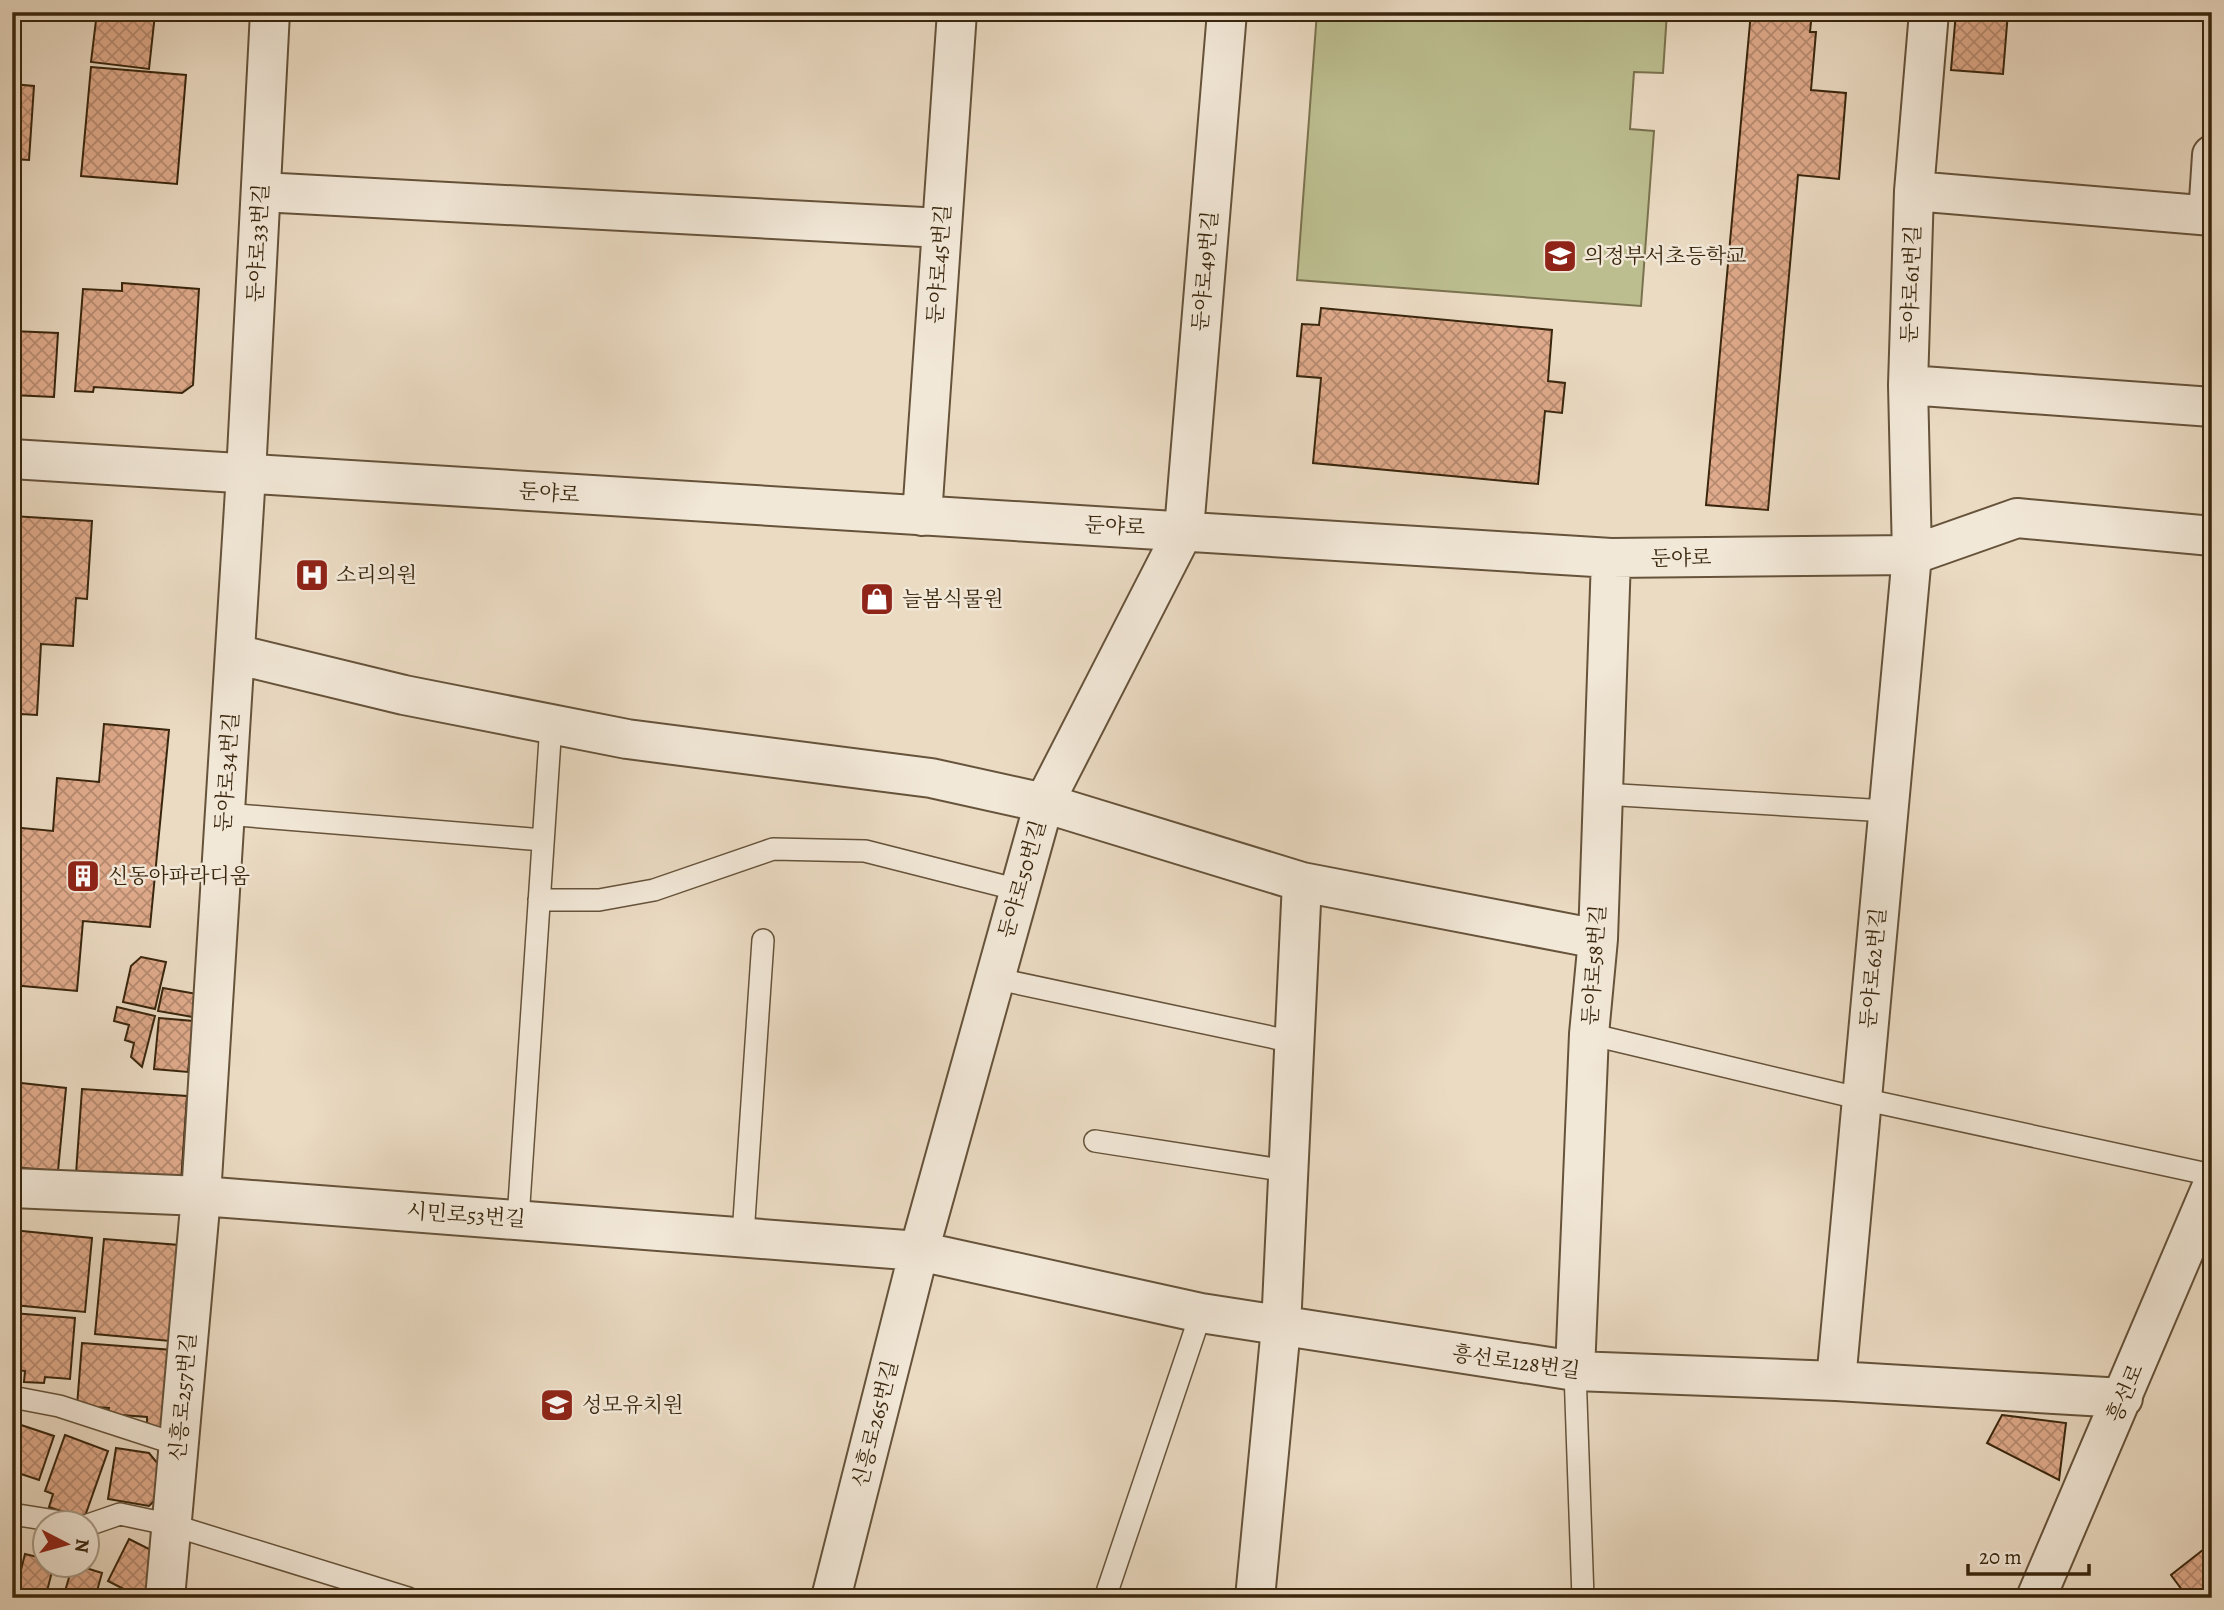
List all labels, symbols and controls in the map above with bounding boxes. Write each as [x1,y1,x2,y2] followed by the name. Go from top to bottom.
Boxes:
[241,183,275,303] street label: 둔야로33번길
[921,203,957,325] street label: 둔야로45번길
[1186,210,1224,332] street label: 둔야로49번길
[1895,224,1927,344] street label: 둔야로61번길
[1541,237,1579,275] school or university icon: 의정부서초등학교
[1584,242,1746,270] place label: 의정부서초등학교
[518,477,580,509] street label: 둔야로
[1084,510,1146,542] street label: 둔야로
[1650,543,1712,573] street label: 둔야로
[293,556,331,594] hospital icon: 소리의원
[336,561,417,589] place label: 소리의원
[858,580,896,618] shop icon: 늘봄식물원
[902,585,1003,613] place label: 늘봄식물원
[209,711,245,833] street label: 둔야로34번길
[992,817,1052,941] street label: 둔야로50번길
[64,857,102,895] building icon: 신동아파라디움
[108,862,250,890] place label: 신동아파라디움
[1576,904,1612,1026] street label: 둔야로58번길
[1854,906,1892,1030] street label: 둔야로62번길
[406,1197,526,1233] street label: 시민로53번길
[163,1331,203,1463] street label: 신흥로257번길
[1450,1339,1582,1385] street label: 흥선로128번길
[846,1357,904,1491] street label: 신흥로265번길
[2100,1360,2150,1426] street label: 흥선로
[538,1386,576,1424] school or university icon: 성모유치원
[582,1391,683,1419] place label: 성모유치원
[32,1508,102,1578] north arrow
[1968,1533,2089,1577] scale bar
[68,1537,96,1554] text: N
[1979,1543,2022,1571] text: 20 m

